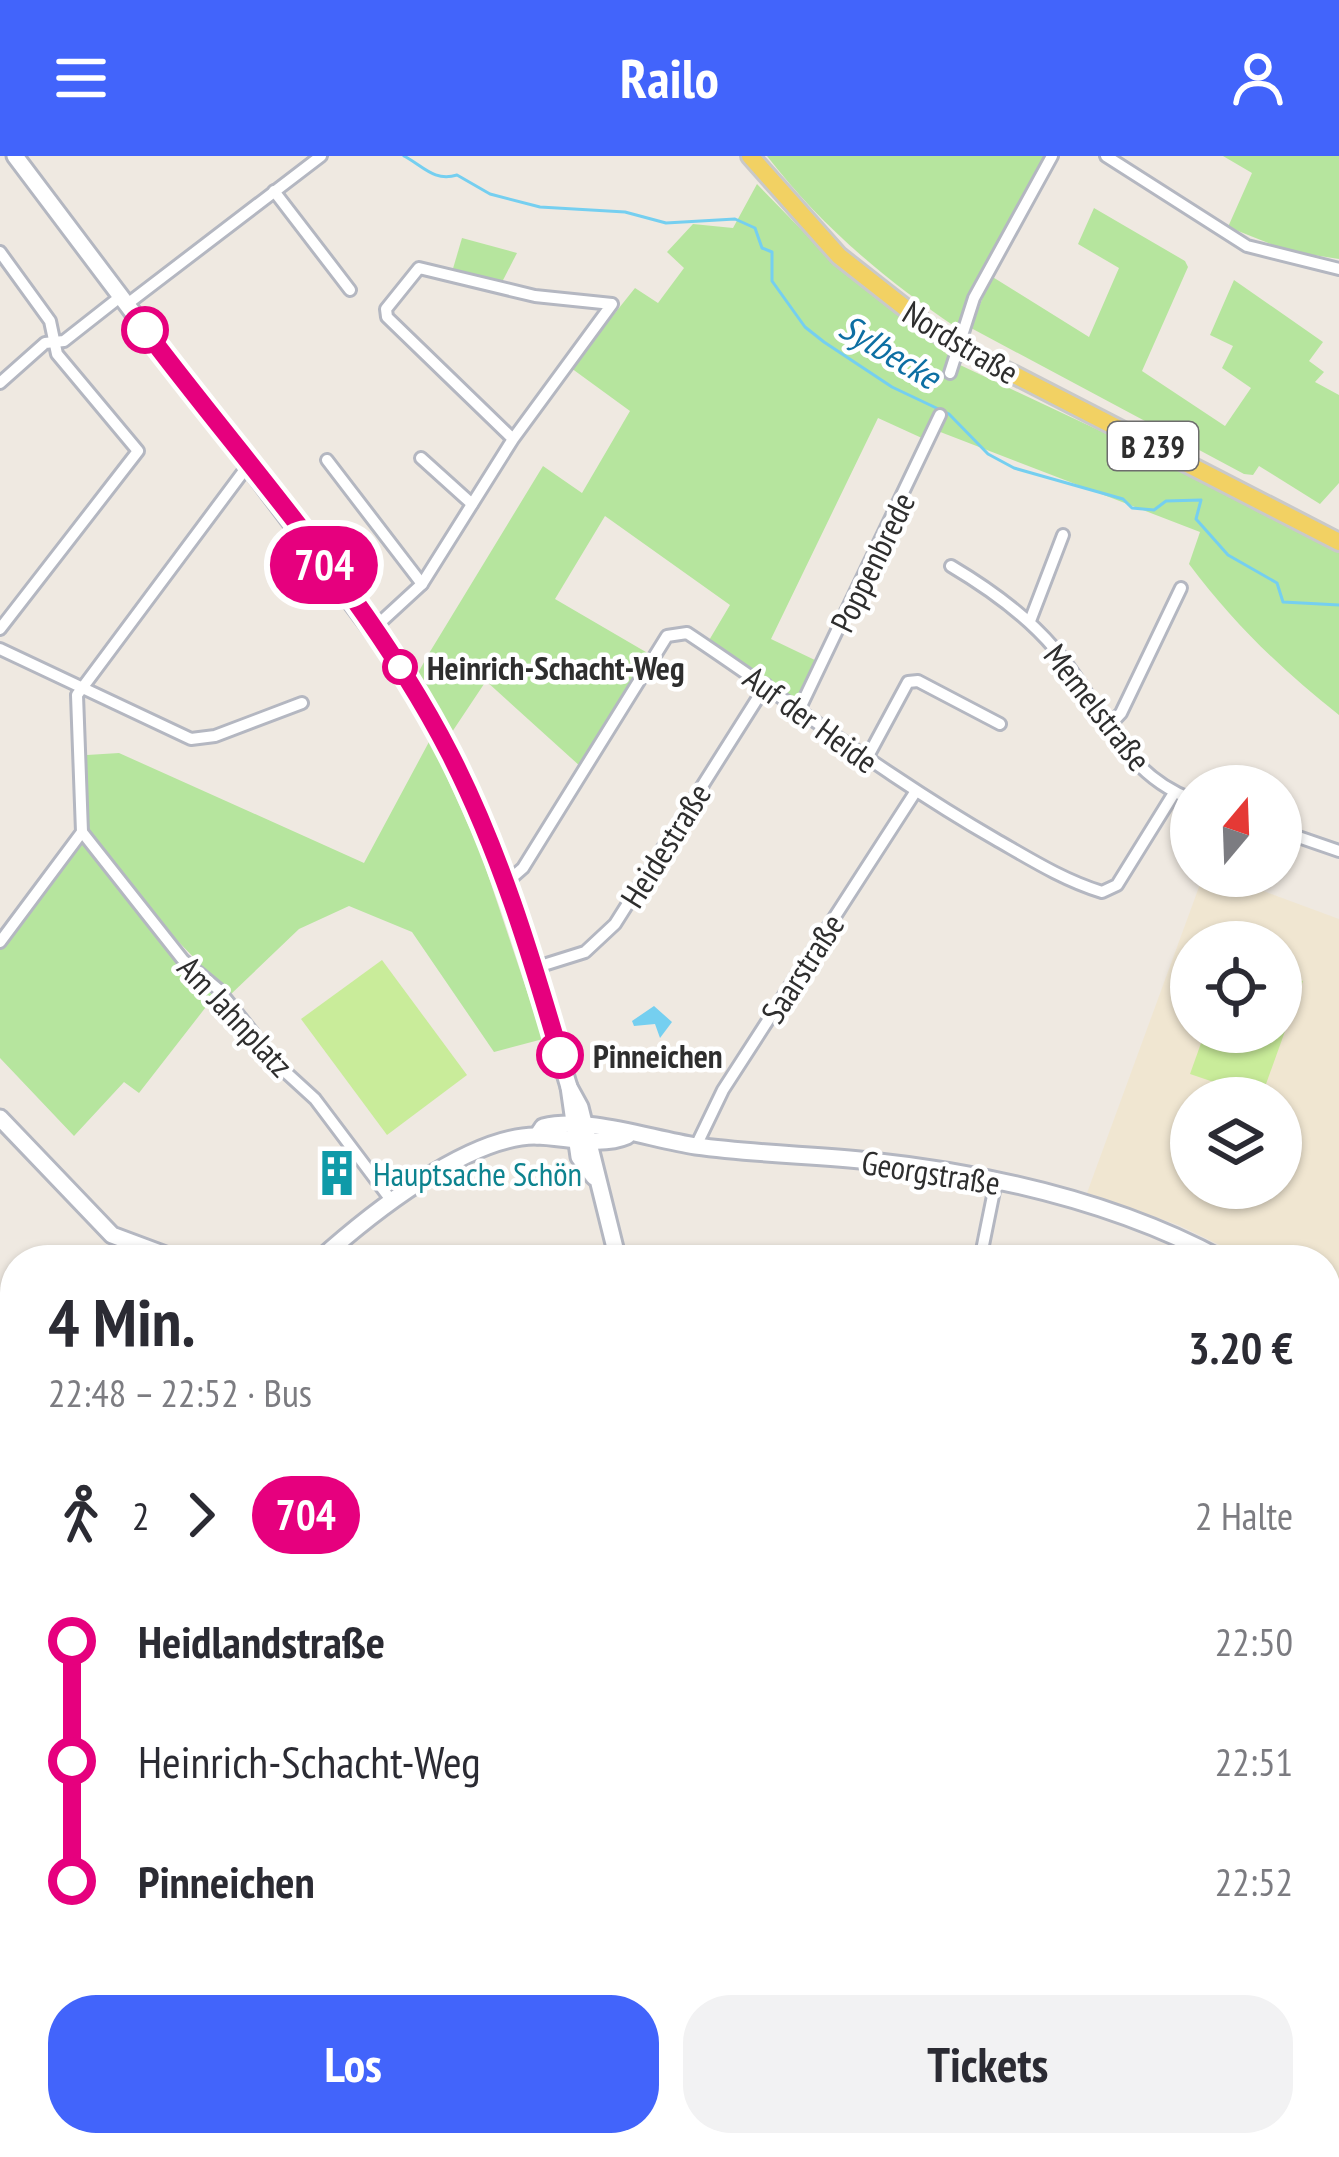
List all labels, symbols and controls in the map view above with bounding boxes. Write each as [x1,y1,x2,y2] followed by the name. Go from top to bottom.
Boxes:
[620,43,719,113] text: Railo
[48,45,114,111] icon: menu
[1225,45,1291,111] icon: person
[895,291,1027,393] street label: Nordstraße
[831,303,951,400] water label: Sylbecke
[123,308,167,352] unlabelled marker
[1108,422,1198,470] road number: B 239
[820,485,924,639] street label: Poppenbrede
[255,526,393,604] line badge: 704
[294,537,354,592] text: 704
[1035,635,1161,779] street label: Memelstraße
[427,646,685,689] place label: Heinrich-Schacht-Weg
[384,651,416,683] marker: Heinrich-Schacht-Weg
[735,656,887,782] street label: Auf der Heide
[1170,765,1302,897] north arrow
[1170,765,1302,1209] map controls
[610,775,720,915] street label: Heidestraße
[751,905,853,1031] street label: Saarstraße
[1170,921,1302,1053] button: locate
[169,946,303,1086] street label: Am Jahnplatz
[538,1033,582,1077] marker: Pinneichen
[593,1034,723,1077] place label: Pinneichen
[1170,1077,1302,1209] button: layers
[859,1140,1003,1204] street label: Georgstraße
[312,1148,362,1198] building icon: Hauptsache Schön
[373,1152,582,1195] place label: Hauptsache Schön
[48,1279,195,1364] text: 4 Min.
[1188,1318,1293,1376] text: 3.20 €
[48,1367,312,1418] text: 22:48 – 22:52 · Bus
[48,1482,114,1548] icon: walk
[168,1482,234,1548] icon: forward
[276,1487,336,1542] text: 704
[132,1490,150,1541] text: 2
[1195,1490,1293,1541] text: 2 Halte
[138,1612,385,1670] text: Heidlandstraße
[1215,1616,1293,1667] text: 22:50
[138,1732,481,1790] text: Heinrich-Schacht-Weg
[1215,1736,1293,1787] text: 22:51
[138,1852,315,1910] text: Pinneichen
[1215,1856,1293,1907] text: 22:52
[48,1995,659,2133] button: Los
[683,1995,1293,2133] button: Tickets

